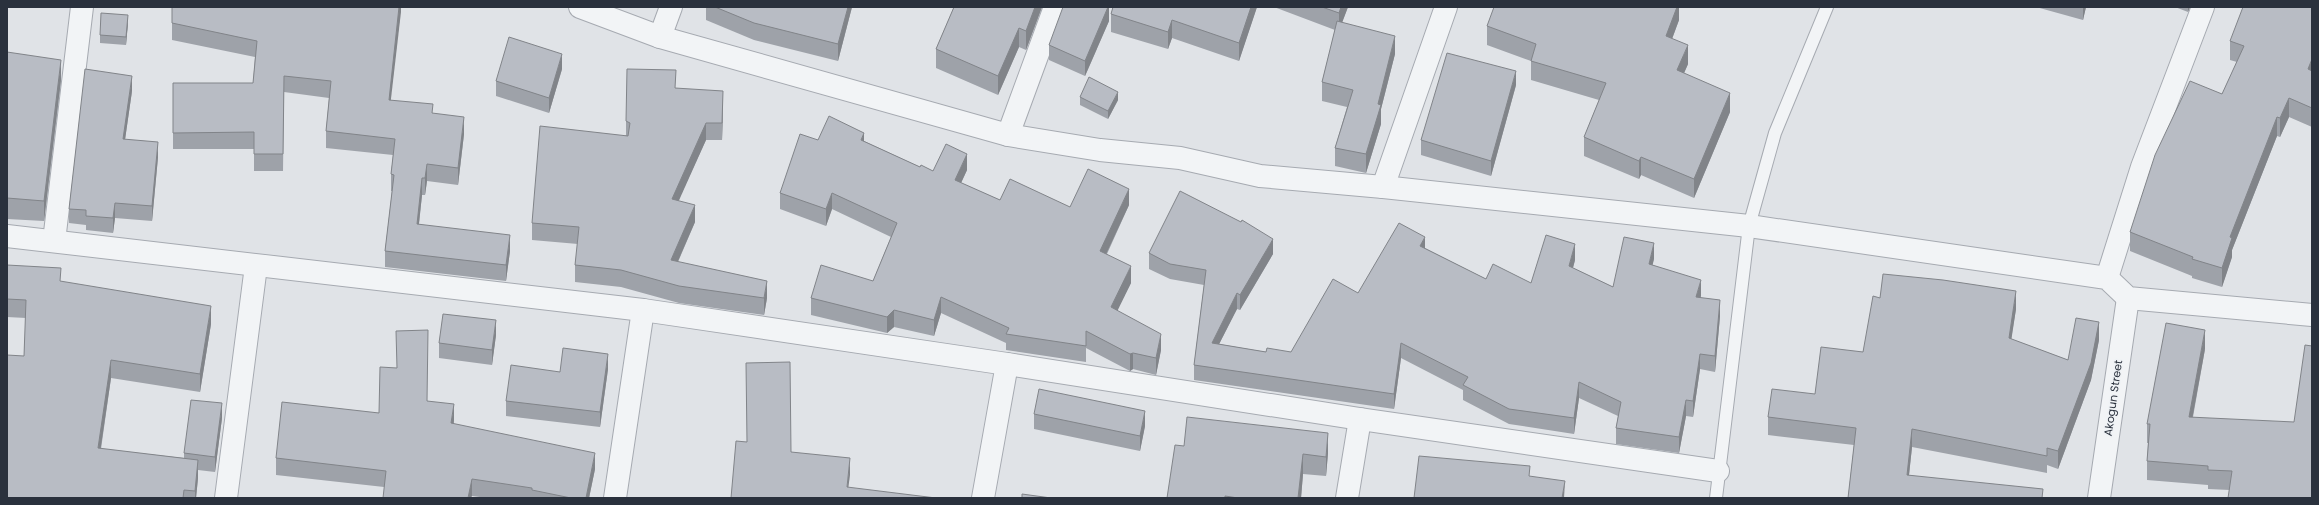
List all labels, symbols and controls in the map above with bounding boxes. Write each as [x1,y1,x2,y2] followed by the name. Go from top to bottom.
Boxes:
[2100,359,2126,437] street label: Akogun Street

